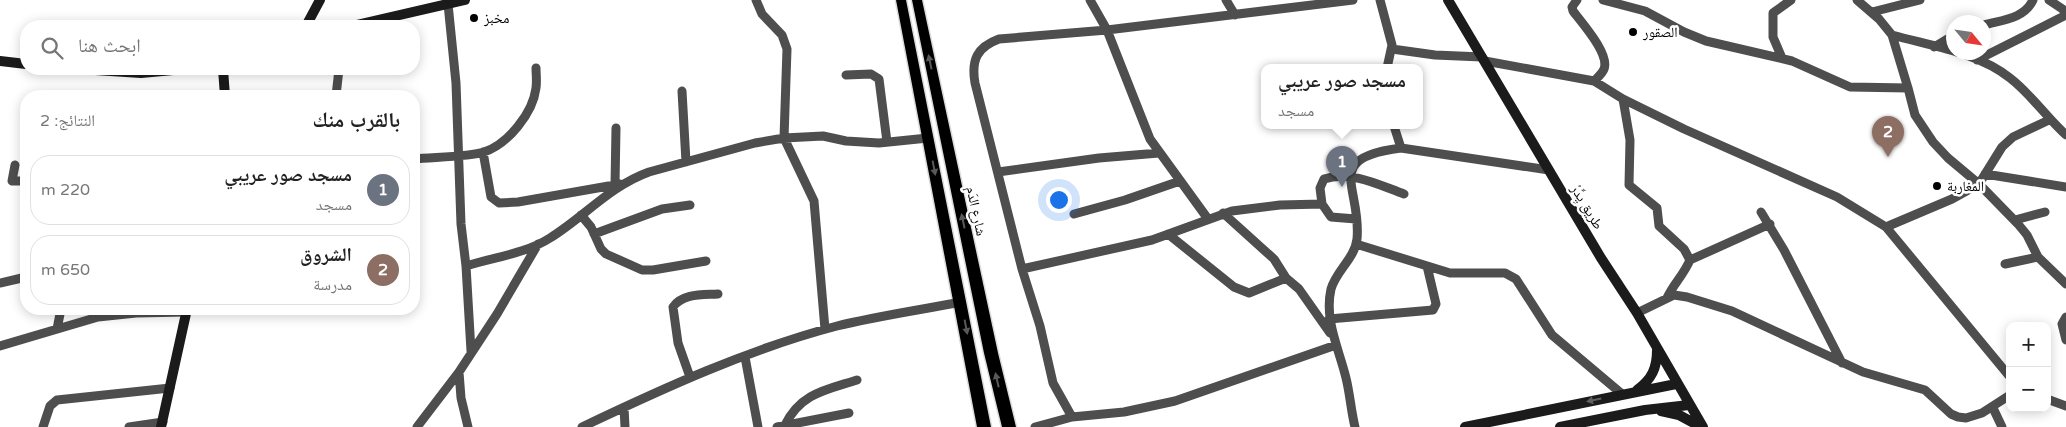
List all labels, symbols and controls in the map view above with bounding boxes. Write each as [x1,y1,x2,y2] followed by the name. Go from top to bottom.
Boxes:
[483,10,509,27] place label: مخبز
[468,12,480,24] marker: مخبز
[1946,15,1991,60] north arrow
[20,20,420,75] search box
[1642,24,1678,41] place label: الصقور
[1627,26,1639,38] marker: الصقور
[38,34,66,62] icon: search
[78,35,141,57] text: ابحث هنا
[926,54,934,69] one-way arrow
[1261,64,1423,129] popup
[1278,70,1406,92] text: مسجد صور عريبي
[1278,101,1314,121] text: مسجد
[313,108,400,133] text: بالقرب منك
[40,111,95,131] text: النتائج: 2
[1872,116,1904,157] pin: 2
[1326,146,1358,187] pin: 1
[930,160,938,176] one-way arrow
[224,164,352,186] text: مسجد صور عريبي
[1947,178,1984,195] place label: المغاربة
[41,180,90,200] text: 220 m
[378,180,388,200] text: 1
[1931,180,1943,192] marker: المغاربة
[1565,181,1607,233] street label: طريق يِدِّرْ
[962,185,990,237] street label: شارع الدَم
[1046,187,1072,213] your location
[316,195,352,215] text: مسجد
[959,213,967,228] one-way arrow
[300,244,352,266] text: الشروق
[41,260,90,280] text: 650 m
[378,260,388,280] text: 2
[313,275,352,295] text: مدرسة
[962,320,970,335] one-way arrow
[2006,322,2051,412] map controls
[2006,322,2051,367] button: +
[2006,367,2051,412] button: −
[993,372,1001,387] one-way arrow
[1586,396,1602,404] one-way arrow

